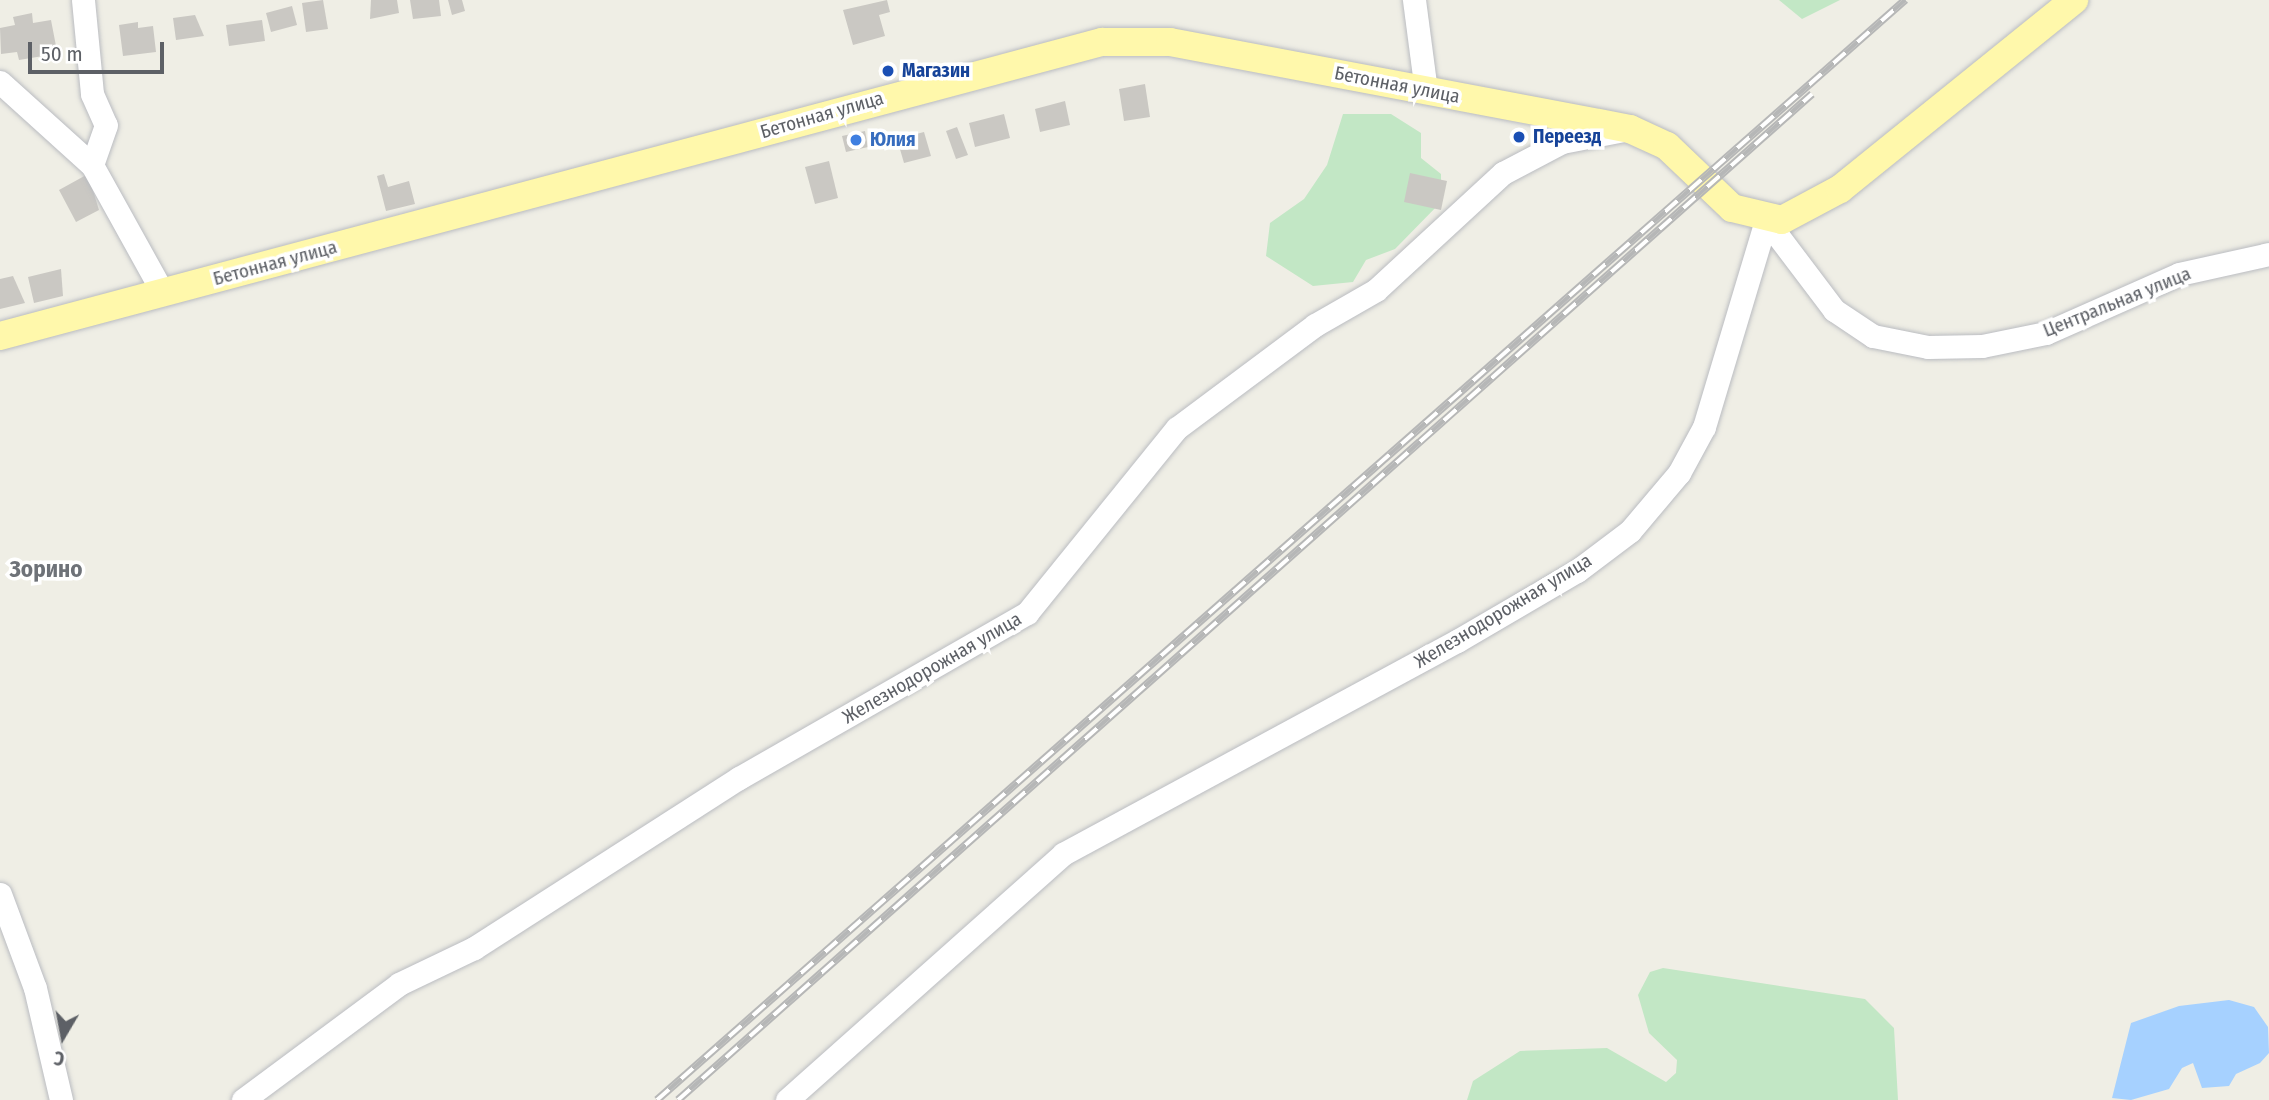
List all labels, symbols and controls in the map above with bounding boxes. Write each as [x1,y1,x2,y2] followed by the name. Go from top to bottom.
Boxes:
[32,28,168,72] scale bar
[41,41,83,67] text: 50 m
[902,60,970,82] place label: Магазин
[1332,62,1462,108] street label: Бетонная улица
[880,63,896,79] marker: Магазин
[758,87,886,143] street label: Бетонная улица
[1533,126,1601,148] place label: Переезд
[870,129,915,151] place label: Юлия
[1511,129,1527,145] marker: Переезд
[848,132,864,148] marker: Юлия
[211,236,339,290] street label: Бетонная улица
[2040,262,2194,342] street label: Центральная улица
[1410,549,1596,673] street label: Железнодорожная улица
[10,555,82,583] district label: Зорино
[839,607,1025,729] street label: Железнодорожная улица
[28,1002,98,1072] north arrow
[52,1046,66,1070] text: С

